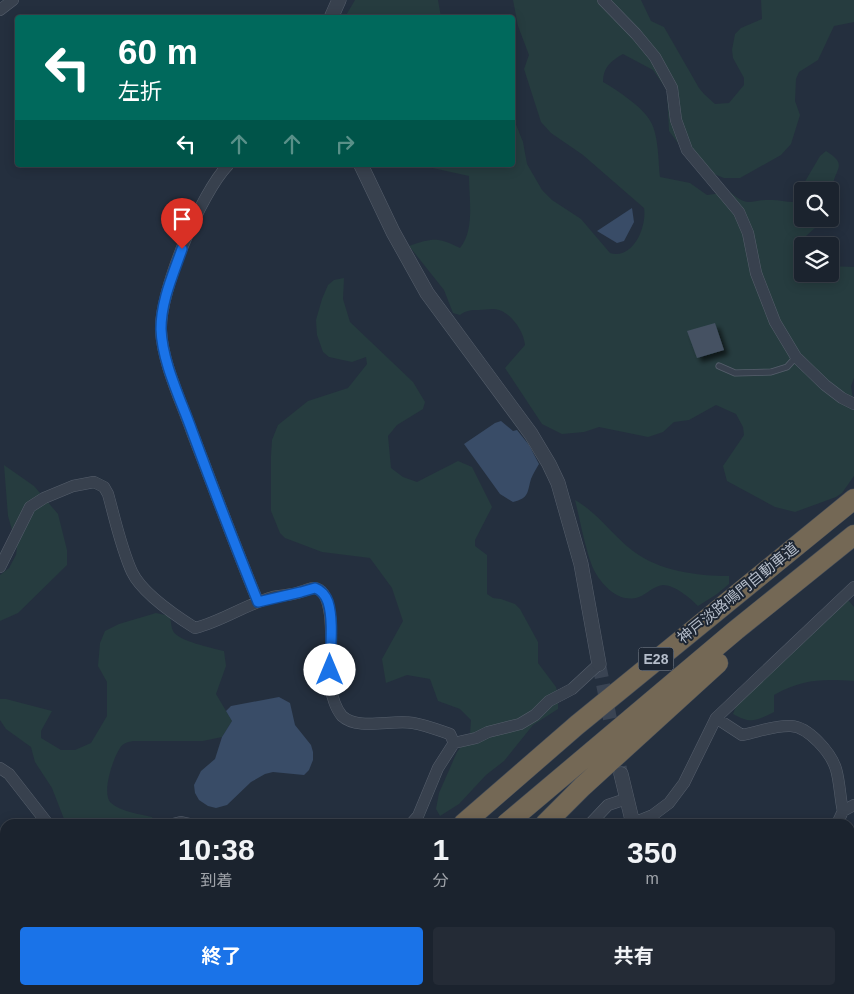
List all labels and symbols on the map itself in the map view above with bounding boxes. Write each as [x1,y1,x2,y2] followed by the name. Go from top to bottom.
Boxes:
[161,198,203,249] pin
[674,539,801,646] street label: 神戸淡路鳴門自動車道
[303,643,355,695] position arrow
[638,648,674,671] road number: E28

